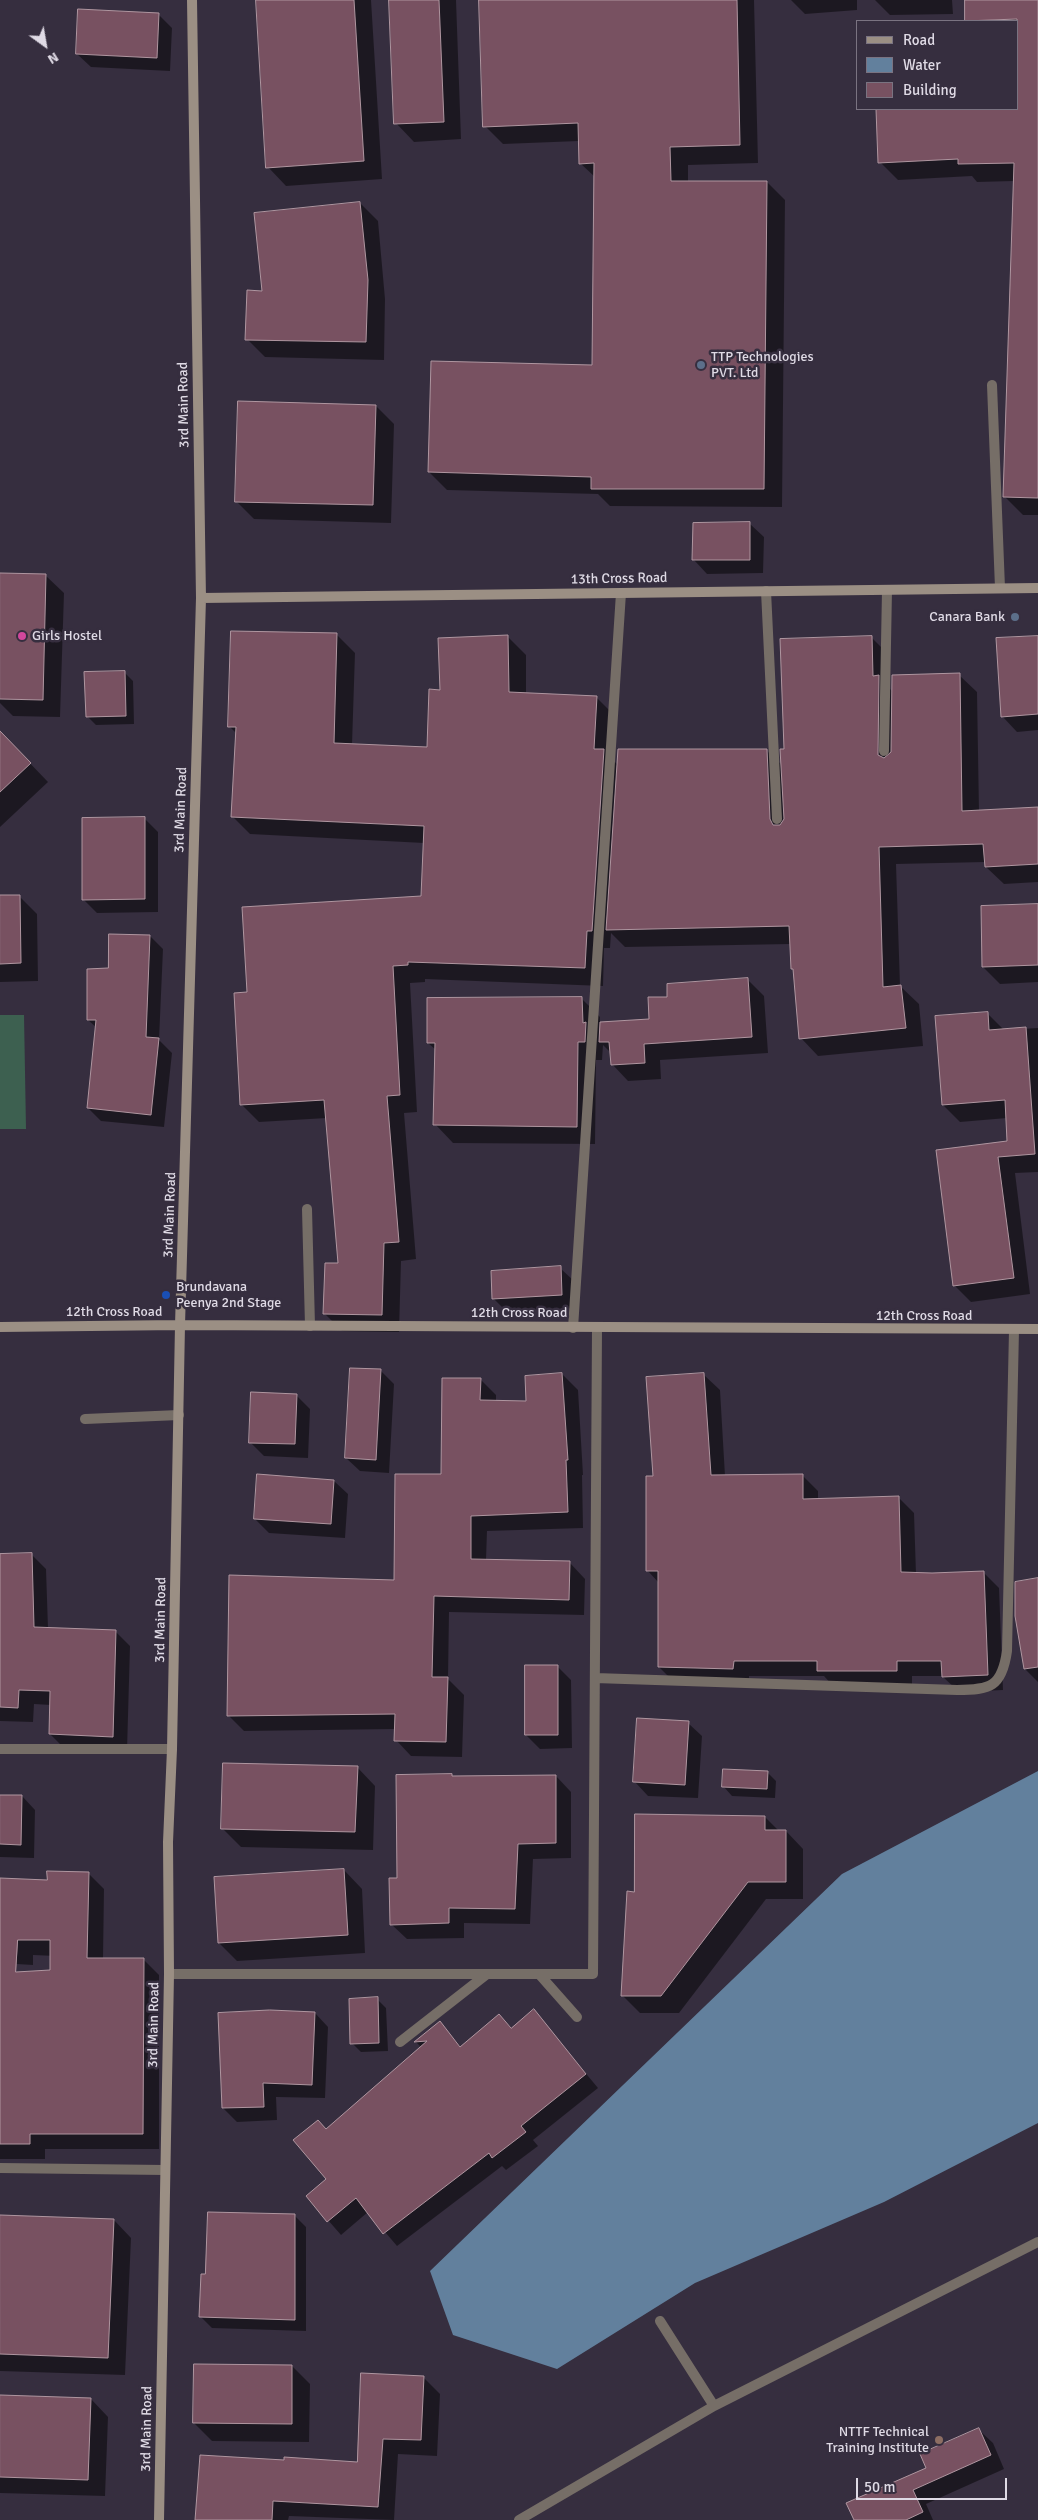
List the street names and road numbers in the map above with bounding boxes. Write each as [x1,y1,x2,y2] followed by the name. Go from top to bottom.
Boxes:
[175,362,193,448] street label: 3rd Main Road
[571,570,667,588] street label: 13th Cross Road
[171,767,191,853] street label: 3rd Main Road
[160,1172,180,1258] street label: 3rd Main Road
[66,1304,162,1320] street label: 12th Cross Road
[471,1305,567,1321] street label: 12th Cross Road
[876,1308,972,1324] street label: 12th Cross Road
[152,1577,170,1663] street label: 3rd Main Road
[145,1982,163,2068] street label: 3rd Main Road
[138,2386,156,2472] street label: 3rd Main Road

